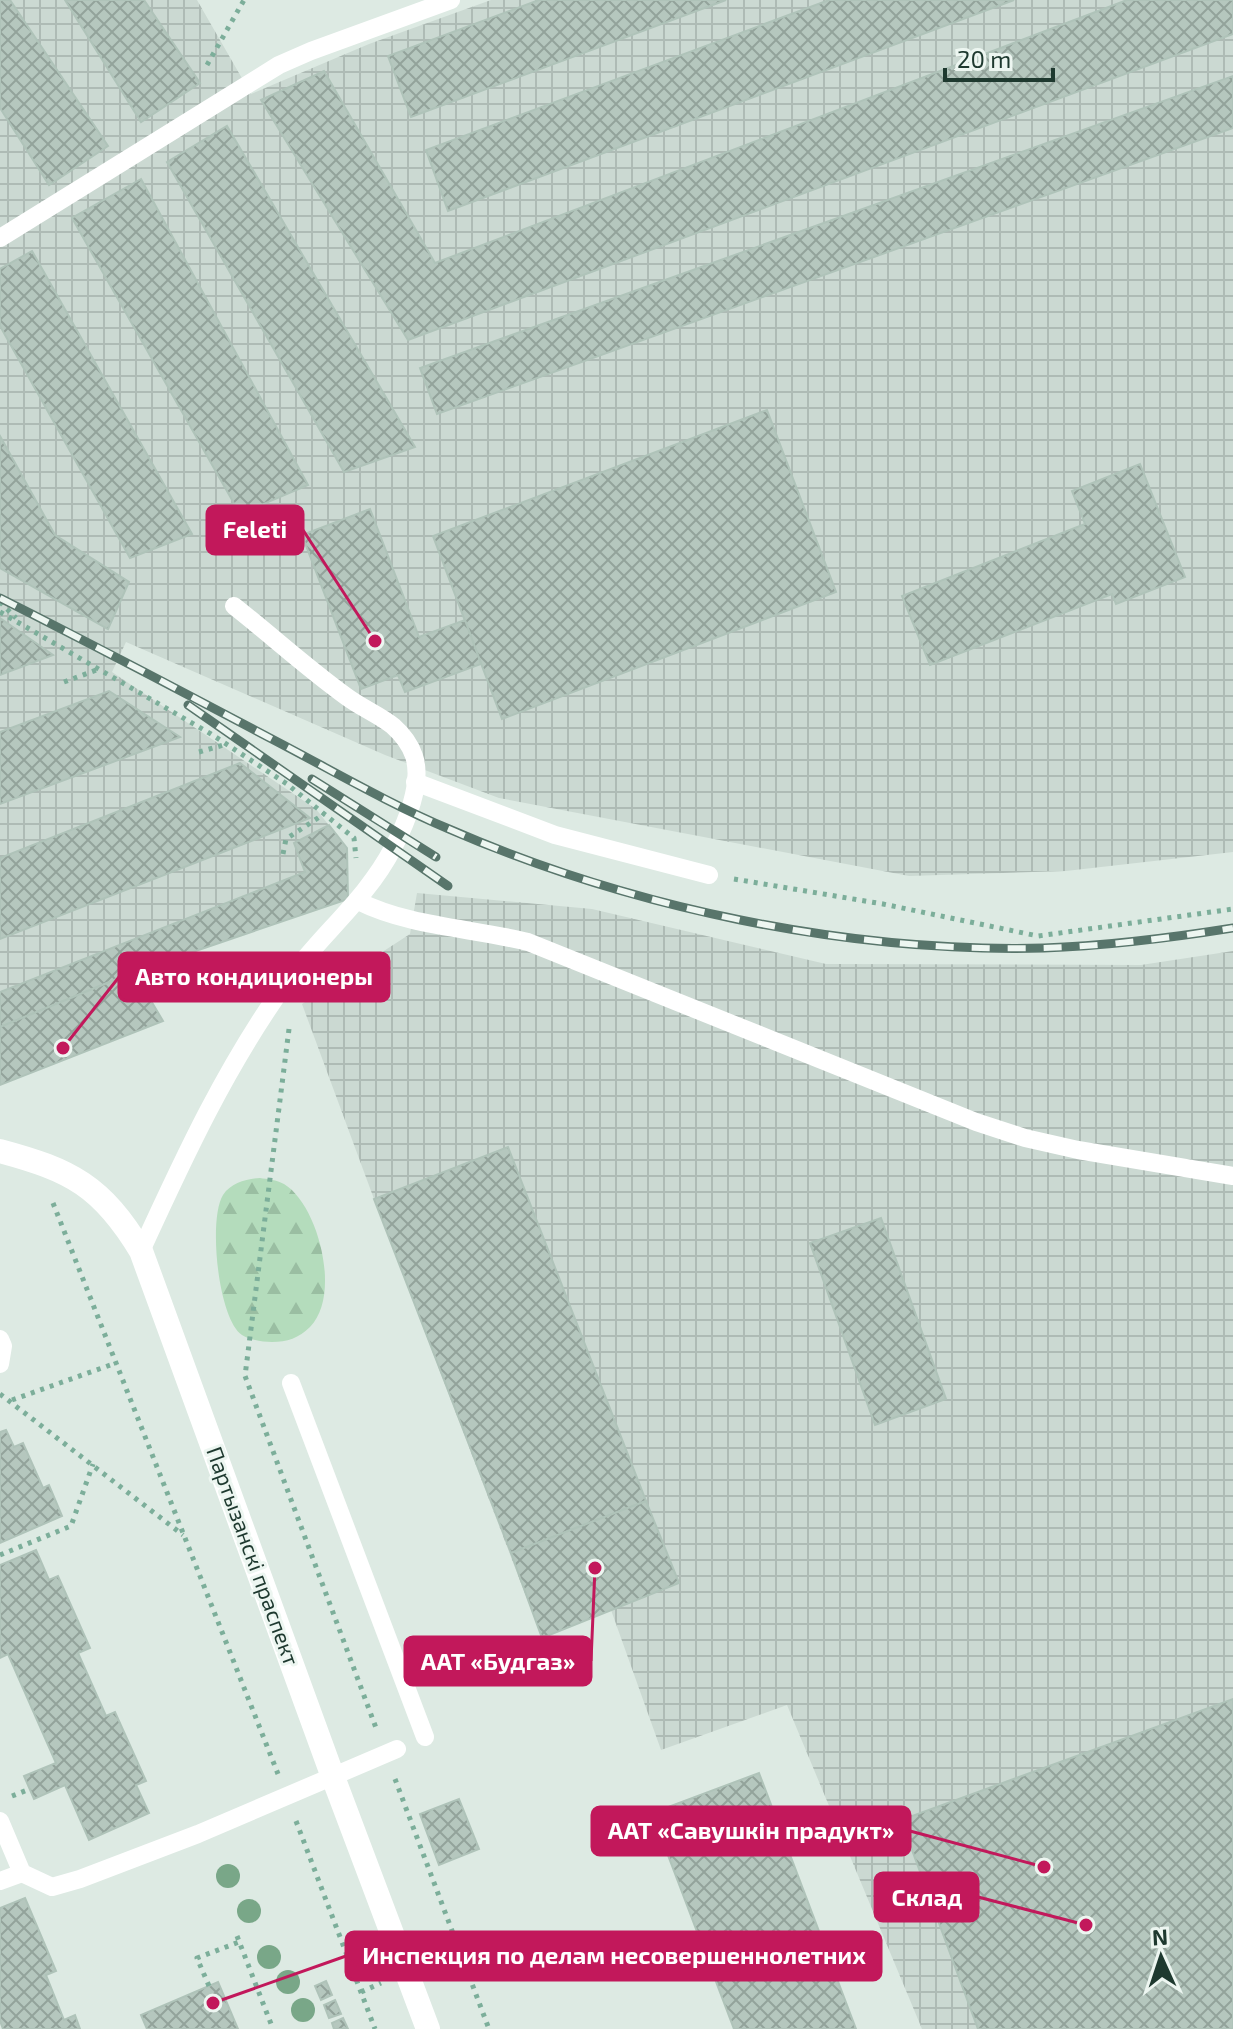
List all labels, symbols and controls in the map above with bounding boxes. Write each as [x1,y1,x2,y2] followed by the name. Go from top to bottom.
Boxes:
[945,32,1053,82] scale bar
[957,44,1011,73] text: 20 m
[207,506,303,554] callout: Feleti
[223,514,287,543] text: Feleti
[119,953,389,1001] callout: Авто кондиционеры
[135,961,373,990] text: Авто кондиционеры
[202,1443,306,1669] street label: Партызанскі праспект
[405,1637,591,1685] callout: ААТ «Будгаз»
[421,1646,575,1675] text: ААТ «Будгаз»
[592,1807,910,1855] callout: ААТ «Савушкін прадукт»
[608,1815,894,1844] text: ААТ «Савушкін прадукт»
[875,1873,978,1921] callout: Склад
[892,1882,962,1911] text: Склад
[1121,1917,1201,1997] north arrow
[1151,1923,1169,1949] text: N
[346,1932,881,1980] callout: Инспекция по делам несовершеннолетних
[362,1940,866,1969] text: Инспекция по делам несовершеннолетних

